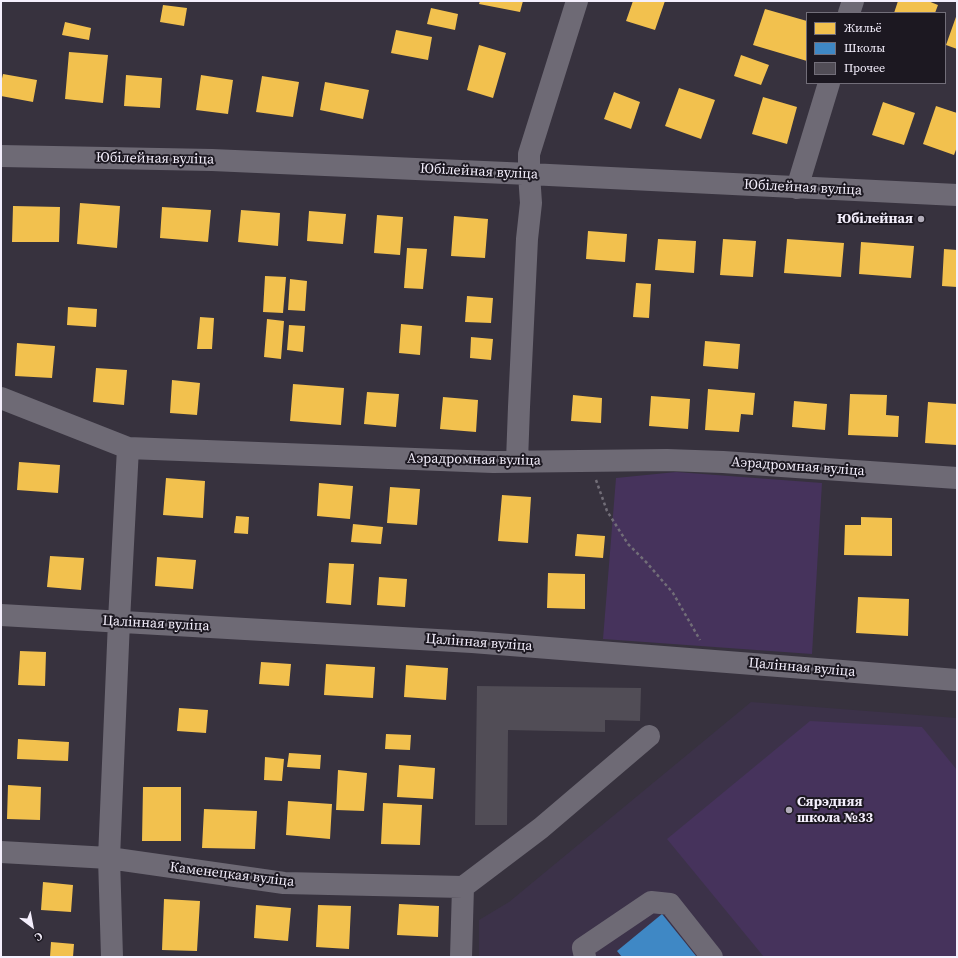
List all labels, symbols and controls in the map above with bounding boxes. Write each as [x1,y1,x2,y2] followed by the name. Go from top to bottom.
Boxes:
[806,12,946,84] legend
[844,20,882,36] text: Жильё
[844,40,885,56] text: Школы
[844,60,885,76] text: Прочее
[96,150,214,168] street label: Юбілейная вуліца
[419,161,539,183] street label: Юбілейная вуліца
[743,177,863,199] street label: Юбілейная вуліца
[837,211,913,227] place label: Юбілейная
[916,214,926,224] marker: Юбілейная
[407,450,541,470] street label: Аэрадромная вуліца
[731,454,865,480] street label: Аэрадромная вуліца
[102,613,210,635] street label: Цалінная вуліца
[425,631,533,655] street label: Цалінная вуліца
[748,655,856,681] street label: Цалінная вуліца
[797,794,873,826] place label: Сярэдняя школа №33
[784,805,794,815] marker: Сярэдняя школа №33
[169,859,295,891] street label: Каменецкая вуліца
[12,906,52,946] north arrow
[32,928,46,945] text: С

